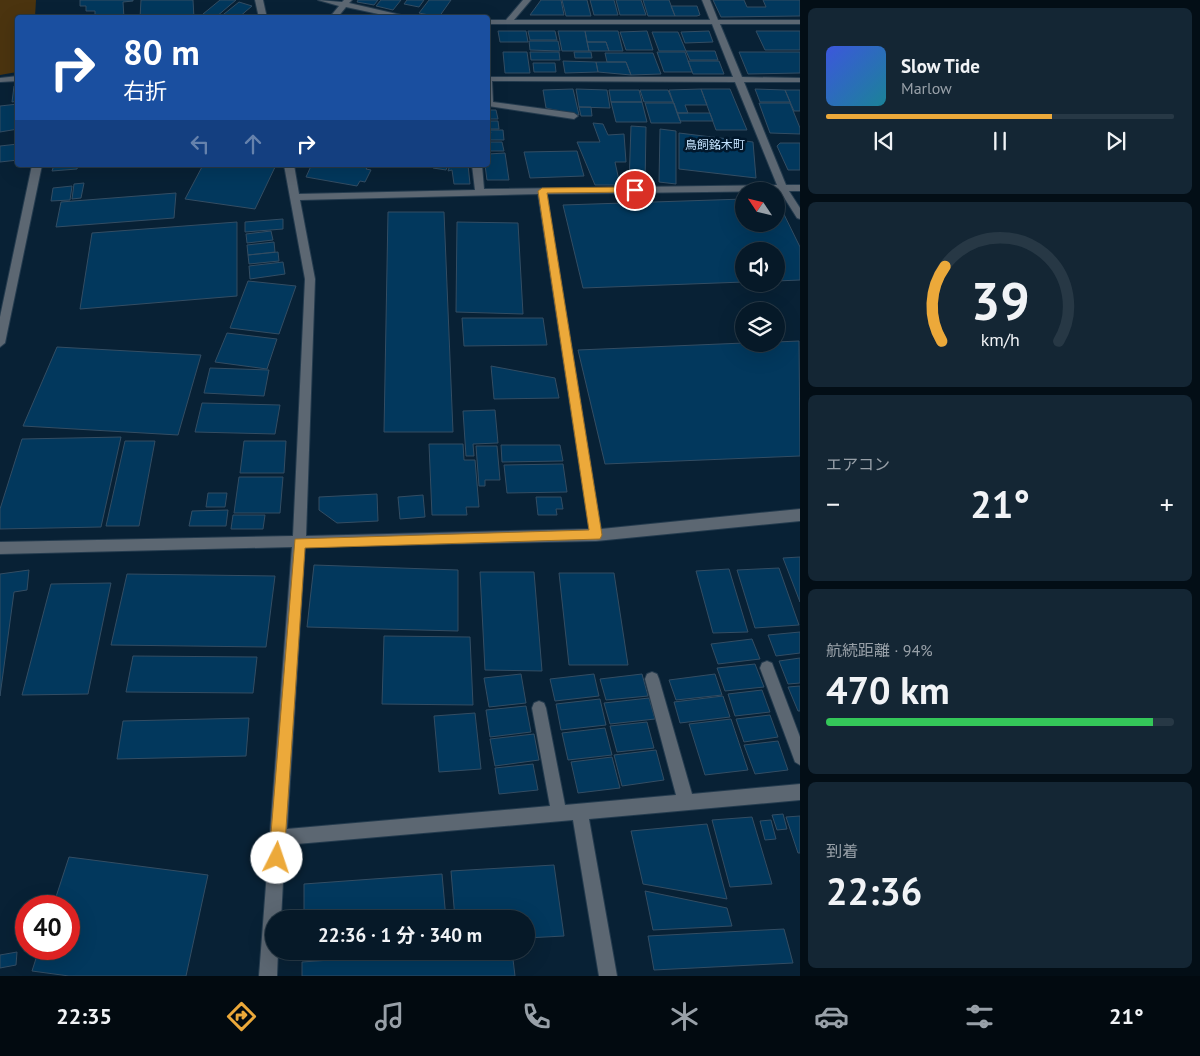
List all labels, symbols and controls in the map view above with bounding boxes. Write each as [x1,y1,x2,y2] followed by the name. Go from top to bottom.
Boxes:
[123,29,200,75] text: 80 m
[40,35,105,100] icon: right
[901,54,980,78] text: Slow Tide
[123,77,167,105] text: 右折
[901,78,952,98] text: Marlow
[870,127,898,155] icon: previous
[986,127,1014,155] icon: pause
[1102,127,1130,155] icon: next
[186,130,214,158] icon: left
[239,130,267,158] icon: ahead
[292,130,320,158] icon: right
[685,137,745,152] district label: 鳥飼銘木町
[614,169,656,211] pin
[621,176,649,204] icon: arrive
[735,182,785,232] north arrow
[735,182,785,352] map controls
[735,242,785,292] button: sound
[971,267,1029,334] text: 39
[735,302,785,352] button: layers
[980,328,1020,351] text: km/h
[826,454,890,474] text: エアコン
[970,479,1030,528] text: 21°
[826,485,840,522] text: −
[1160,485,1174,522] text: +
[826,640,933,660] text: 航続距離 · 94%
[826,665,950,714] text: 470 km
[250,831,302,883] position arrow
[826,841,858,861] text: 到着
[826,866,922,915] text: 22:36
[15,895,80,960] speed limit sign: 40
[318,923,482,947] text: 22:36 · 1 分 · 340 m
[224,999,259,1034] icon: directions
[372,999,407,1034] icon: music
[519,999,554,1034] icon: phone
[667,999,702,1034] icon: climate
[814,999,849,1034] icon: car
[962,999,997,1034] icon: filters
[56,1002,112,1030] text: 22:35
[1109,1002,1144,1030] text: 21°

